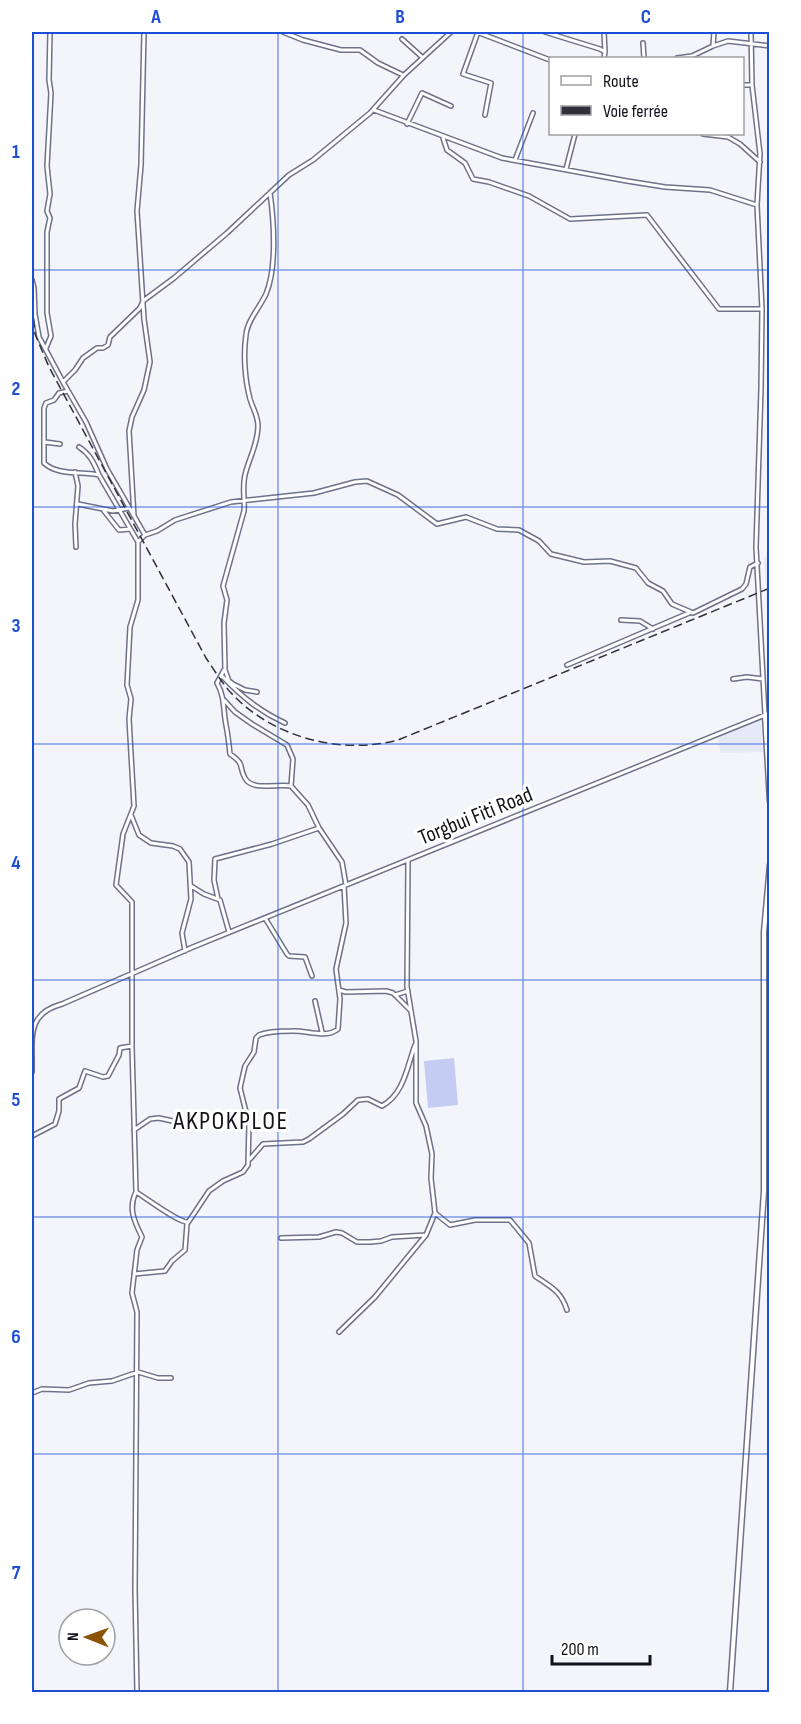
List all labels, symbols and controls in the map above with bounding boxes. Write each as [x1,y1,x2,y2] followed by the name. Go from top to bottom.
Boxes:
[150,5,161,29] text: A
[395,5,405,29] text: B
[641,5,651,29] text: C
[549,57,744,135] legend
[603,71,639,92] text: Route
[603,101,668,122] text: Voie ferrée
[12,140,20,164] text: 1
[12,377,20,401] text: 2
[12,614,21,638] text: 3
[415,781,537,852] street label: Torgbui Fiti Road
[11,851,21,875] text: 4
[12,1088,21,1112] text: 5
[172,1106,289,1137] district label: AKPOKPLOE
[11,1325,21,1349] text: 6
[12,1561,21,1585] text: 7
[57,1607,117,1667] north arrow
[552,1628,650,1666] scale bar
[64,1632,83,1641] text: N
[561,1639,599,1660] text: 200 m

